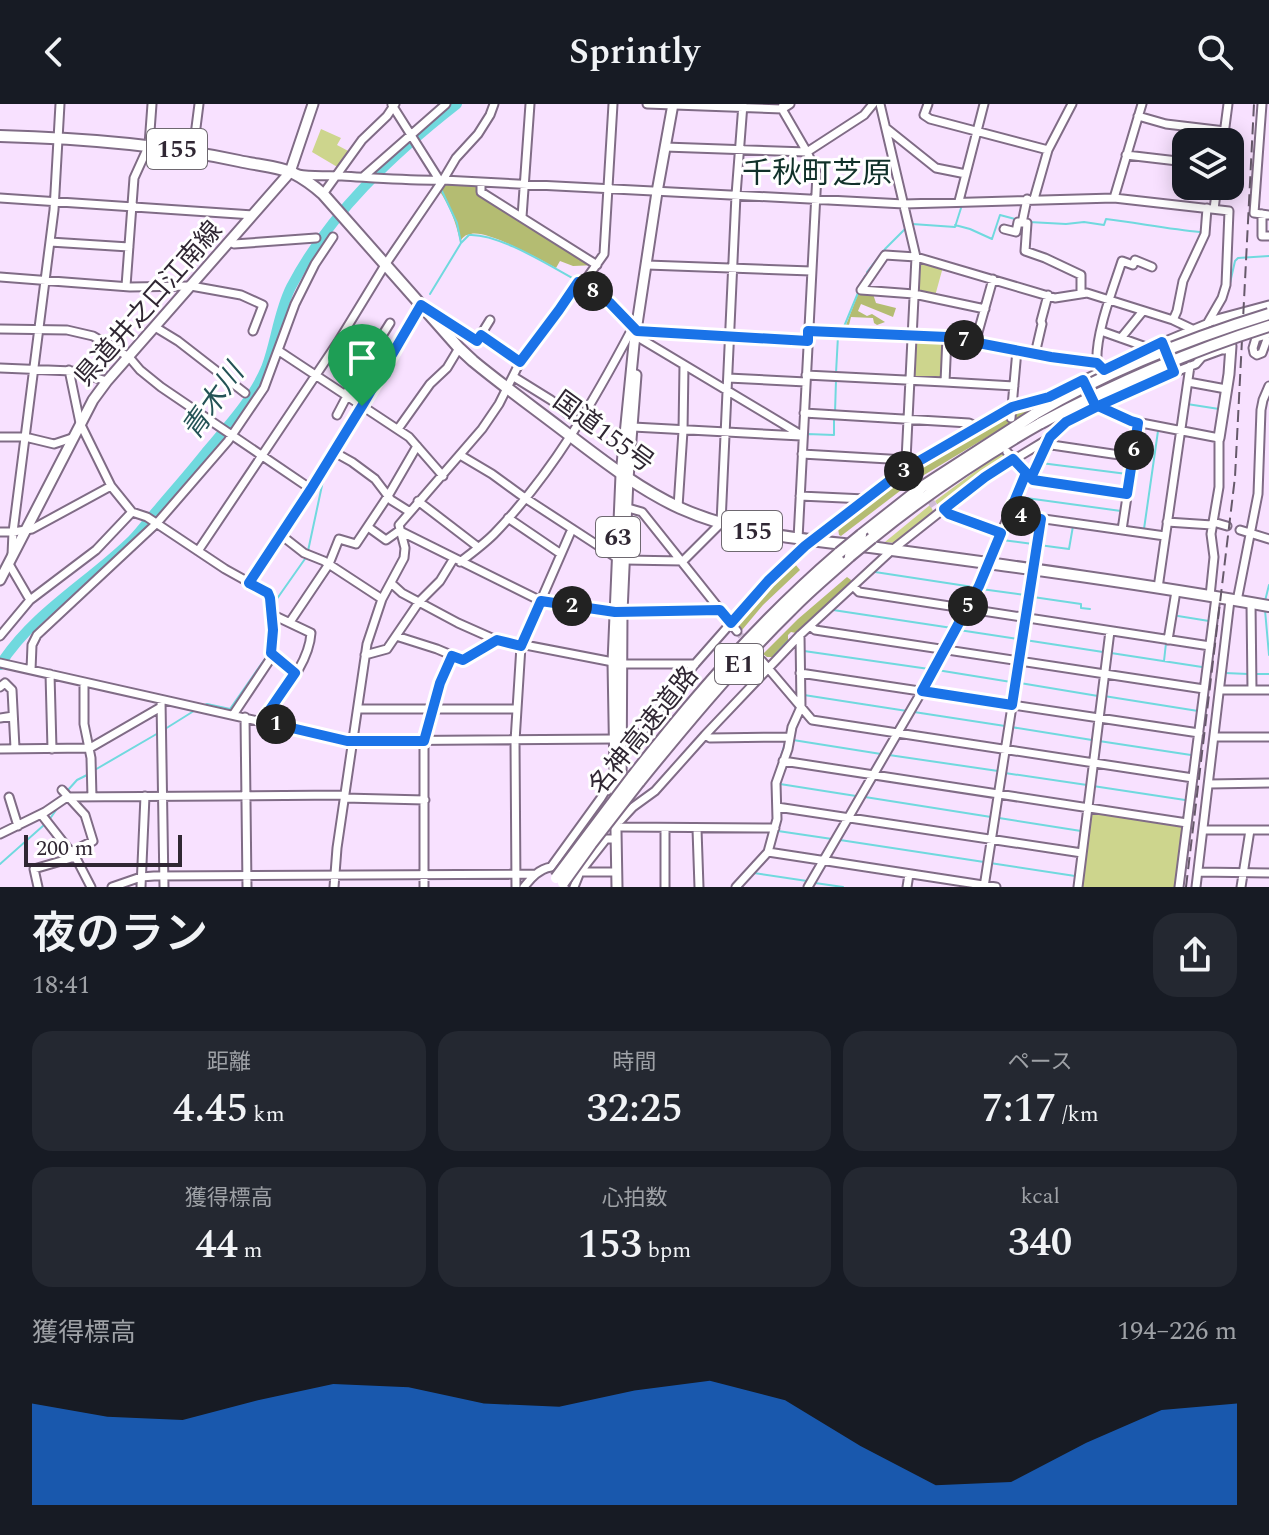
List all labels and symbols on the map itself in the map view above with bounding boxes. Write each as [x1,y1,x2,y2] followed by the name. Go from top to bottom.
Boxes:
[147,129,207,169] road number: 155
[742,151,892,197] district label: 千秋町芝原
[65,212,232,395] street label: 県道井之口江南線
[573,271,613,311] pin: 8
[944,320,984,360] pin: 7
[328,324,396,406] pin
[172,353,257,449] water label: 青木川
[544,381,663,482] street label: 国道155号
[1114,430,1154,470] pin: 6
[884,451,924,491] pin: 3
[1001,496,1041,536] pin: 4
[722,511,782,551] road number: 155
[596,517,640,557] road number: 63
[552,586,592,626] pin: 2
[948,586,988,626] pin: 5
[715,644,763,684] road number: E1
[579,657,708,804] street label: 名神高速道路
[256,704,296,744] pin: 1
[24,831,182,867] scale bar

